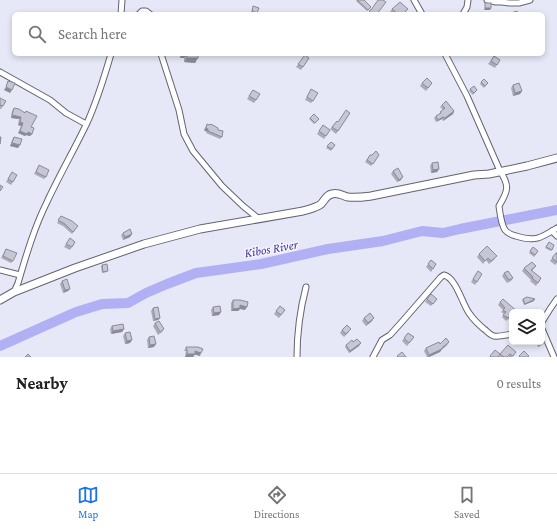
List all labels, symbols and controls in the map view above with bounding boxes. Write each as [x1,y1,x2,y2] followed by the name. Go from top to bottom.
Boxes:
[12,12,545,56] search box
[26,23,48,45] icon: search
[58,26,127,42] text: Search here
[243,236,299,261] water label: Kibos River
[509,309,545,345] map controls
[509,309,545,345] button: layers
[16,374,68,393] text: Nearby
[496,376,541,391] text: 0 results
[77,484,99,520] tab: Map
[254,484,299,520] tab: Directions
[454,484,480,520] tab: Saved

